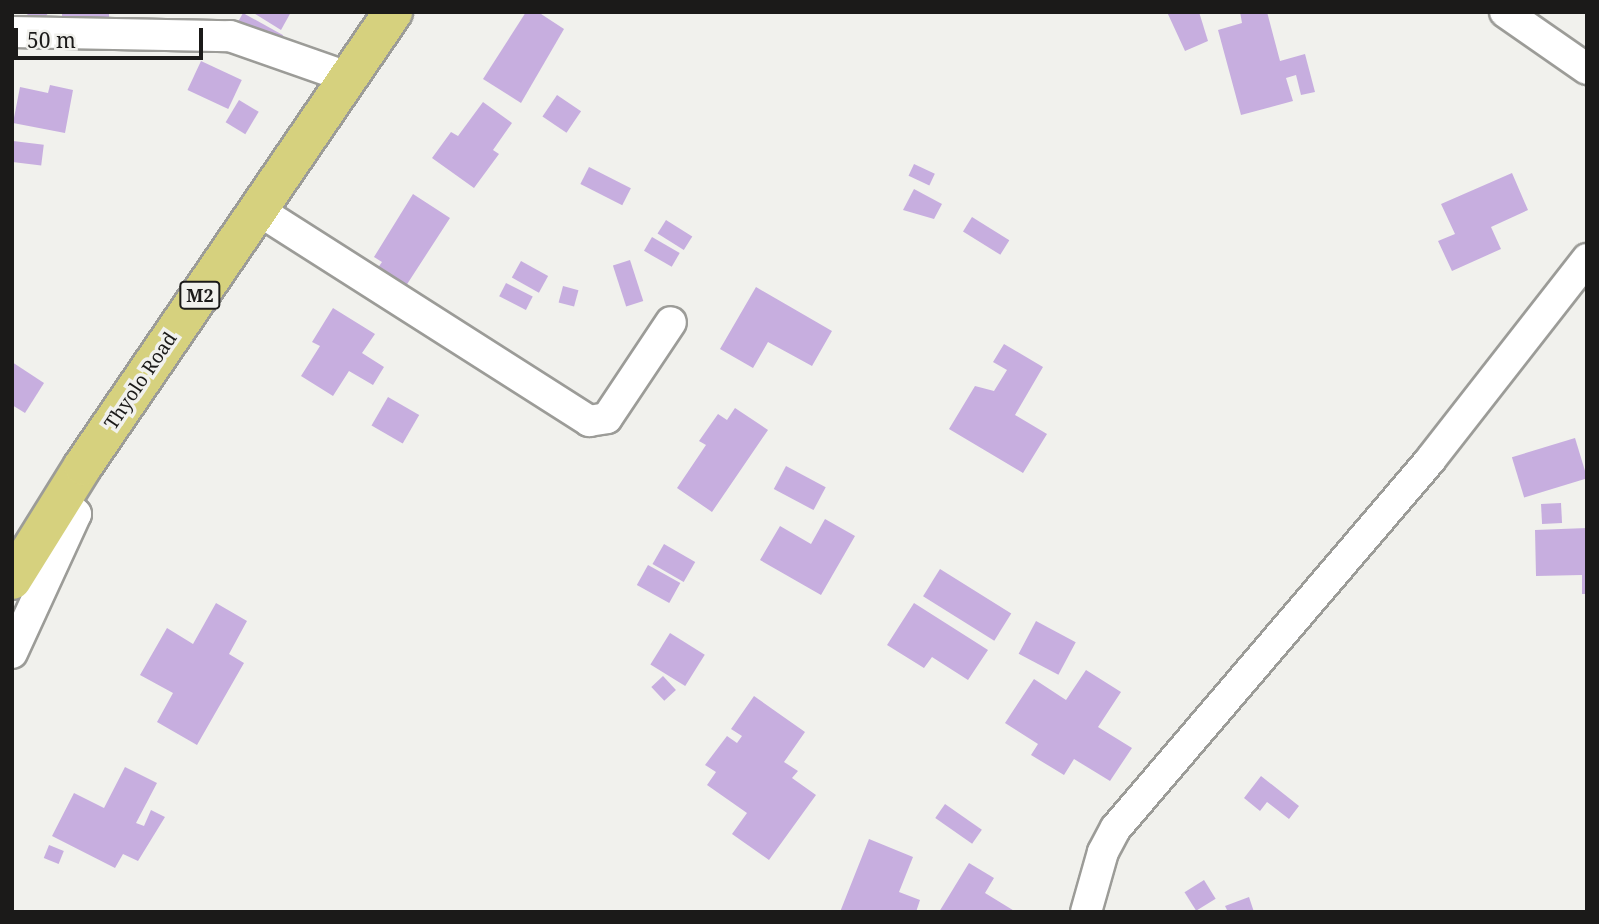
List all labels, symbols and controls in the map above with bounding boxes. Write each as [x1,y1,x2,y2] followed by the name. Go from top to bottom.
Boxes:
[18,14,206,58] scale bar
[27,26,76,54] text: 50 m
[179,281,221,310] road number: M2
[100,328,182,434] street label: Thyolo Road

